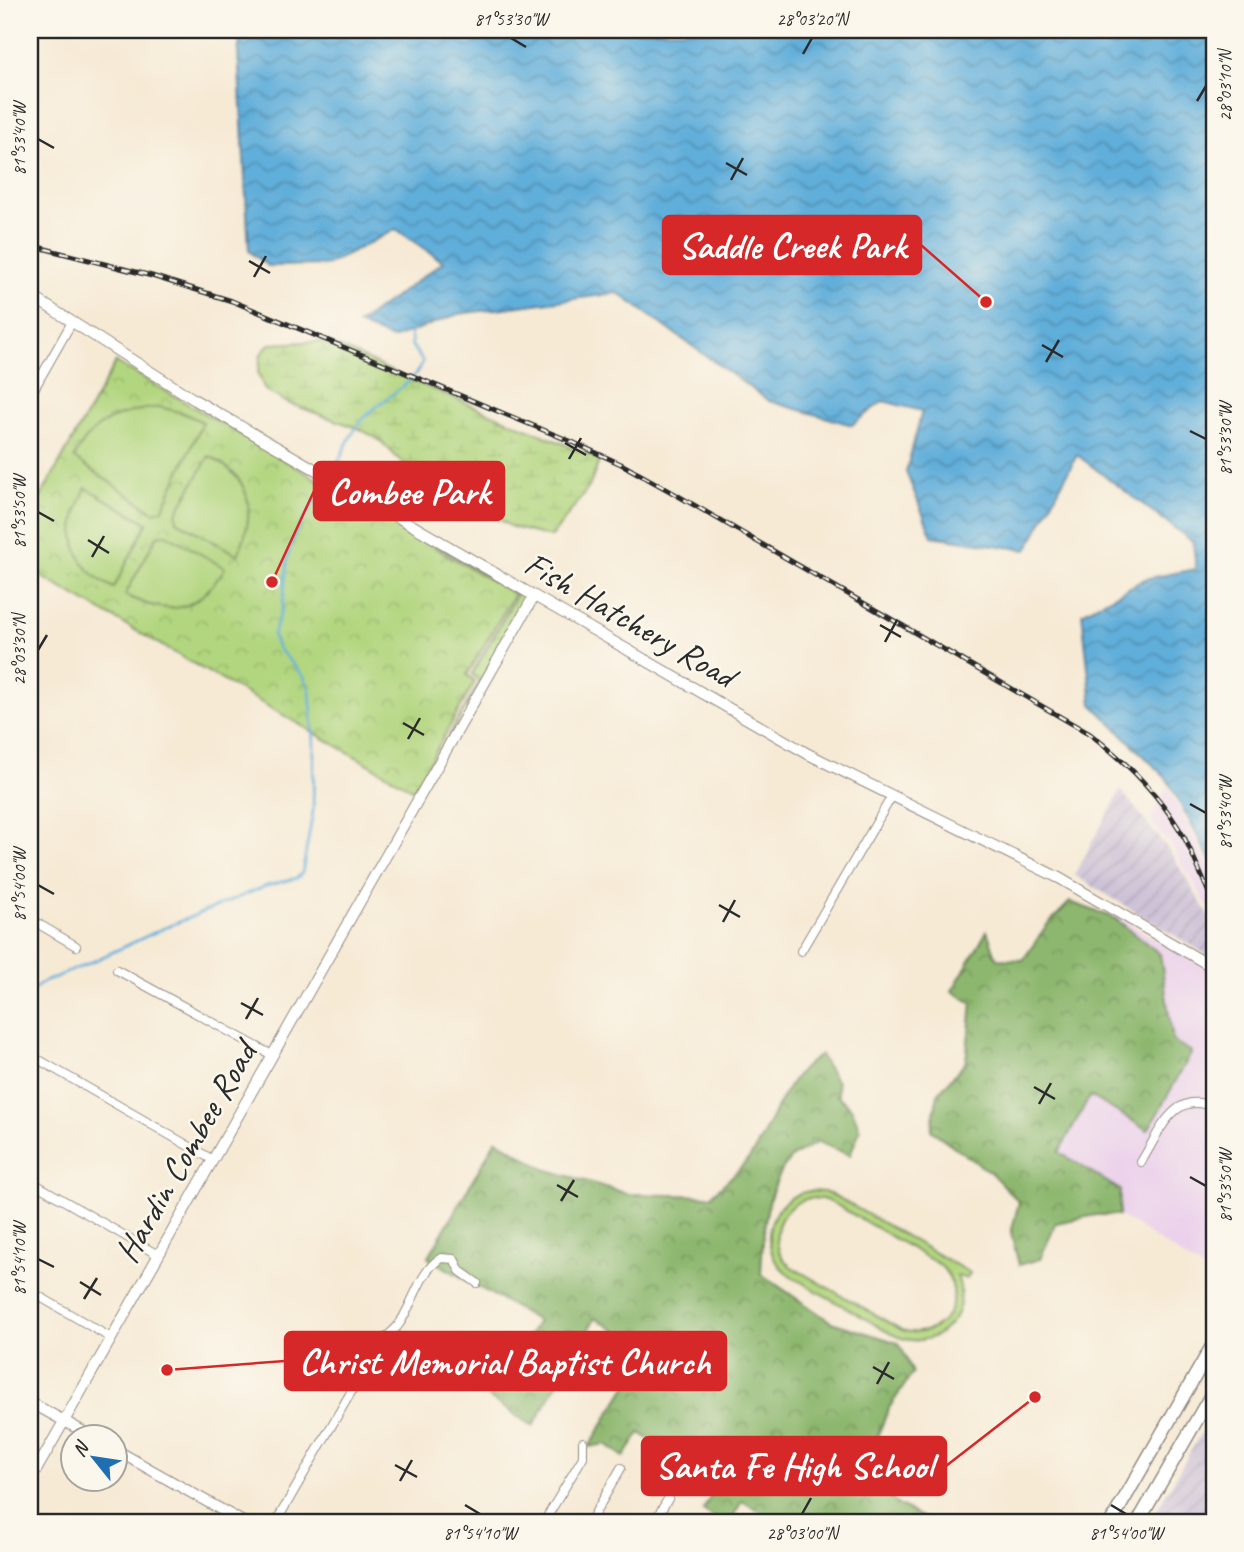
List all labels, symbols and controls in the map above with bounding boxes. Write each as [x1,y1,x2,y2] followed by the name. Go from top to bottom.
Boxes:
[474,8,551,30] text: 81°53'30"W
[777,8,851,30] text: 28°03'20"N
[1214,47,1236,121] text: 28°03'10"N
[8,99,30,176] text: 81°53'40"W
[663,216,921,274] callout: Saddle Creek Park
[678,222,909,269] text: Saddle Creek Park
[1214,399,1236,476] text: 81°53'30"W
[314,462,504,520] callout: Combee Park
[328,468,493,515] text: Combee Park
[8,472,30,549] text: 81°53'50"W
[516,541,748,700] street label: Fish Hatchery Road
[8,611,30,685] text: 28°03'30"N
[1214,773,1236,850] text: 81°53'40"W
[8,845,30,922] text: 81°54'00"W
[104,1030,269,1270] street label: Hardin Combee Road
[1214,1146,1236,1223] text: 81°53'50"W
[8,1219,30,1296] text: 81°54'10"W
[285,1332,726,1390] callout: Christ Memorial Baptist Church
[299,1338,711,1385] text: Christ Memorial Baptist Church
[60,1422,130,1492] north arrow
[67,1436,95,1461] text: N
[642,1437,946,1495] callout: Santa Fe High School
[655,1442,939,1489] text: Santa Fe High School
[443,1522,520,1544] text: 81°54'10"W
[767,1522,841,1544] text: 28°03'00"N
[1089,1522,1166,1544] text: 81°54'00"W

